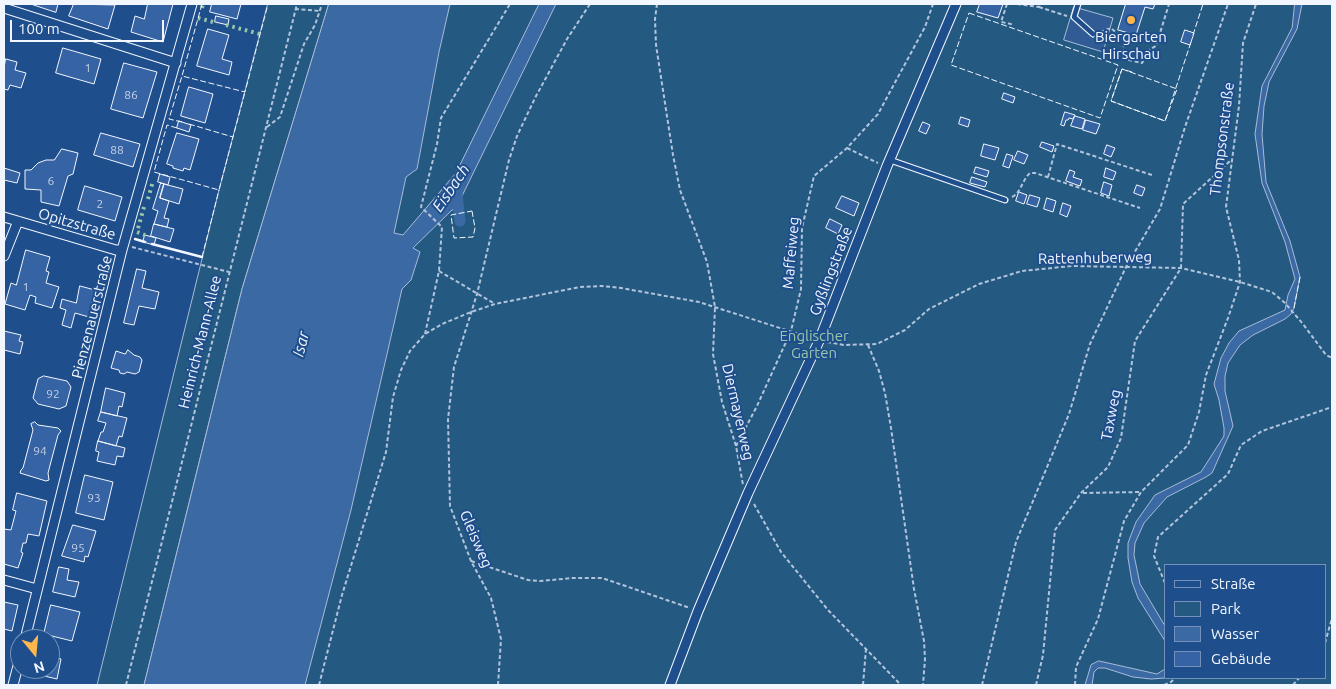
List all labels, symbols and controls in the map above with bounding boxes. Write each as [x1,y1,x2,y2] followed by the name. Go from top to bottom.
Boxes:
[12,10,166,42] scale bar
[1125,14,1137,26] marker: Biergarten Hirschau
[18,20,60,37] text: 100 m
[1095,28,1167,63] place label: Biergarten Hirschau
[85,61,91,75] house number: 1
[1206,81,1238,197] street label: Thompsonstraße
[124,88,138,102] house number: 86
[110,143,124,157] house number: 88
[428,161,474,215] water label: Eisbach
[48,174,54,188] house number: 6
[97,197,103,211] house number: 2
[36,204,118,244] street label: Opitzstraße
[779,216,803,290] street label: Maffeiweg
[806,224,856,318] street label: Gyßlingstraße
[1038,248,1152,268] street label: Rattenhuberweg
[68,253,116,381] street label: Pienzenauerstraße
[175,274,225,410] street label: Heinrich-Mann-Allee
[23,280,29,294] house number: 1
[779,327,849,362] park label: Englischer Garten
[289,329,313,359] water label: Isar
[718,362,758,462] street label: Diermayerweg
[46,387,60,401] house number: 92
[1097,388,1125,442] street label: Taxweg
[33,444,47,458] house number: 94
[87,491,101,505] house number: 93
[456,507,496,571] street label: Gleisweg
[71,541,85,555] house number: 95
[1164,564,1326,679] legend
[1211,575,1255,592] text: Straße
[1211,600,1241,617] text: Park
[1211,625,1259,642] text: Wasser
[10,629,60,679] north arrow
[1211,650,1271,667] text: Gebäude
[32,658,46,677] text: N

